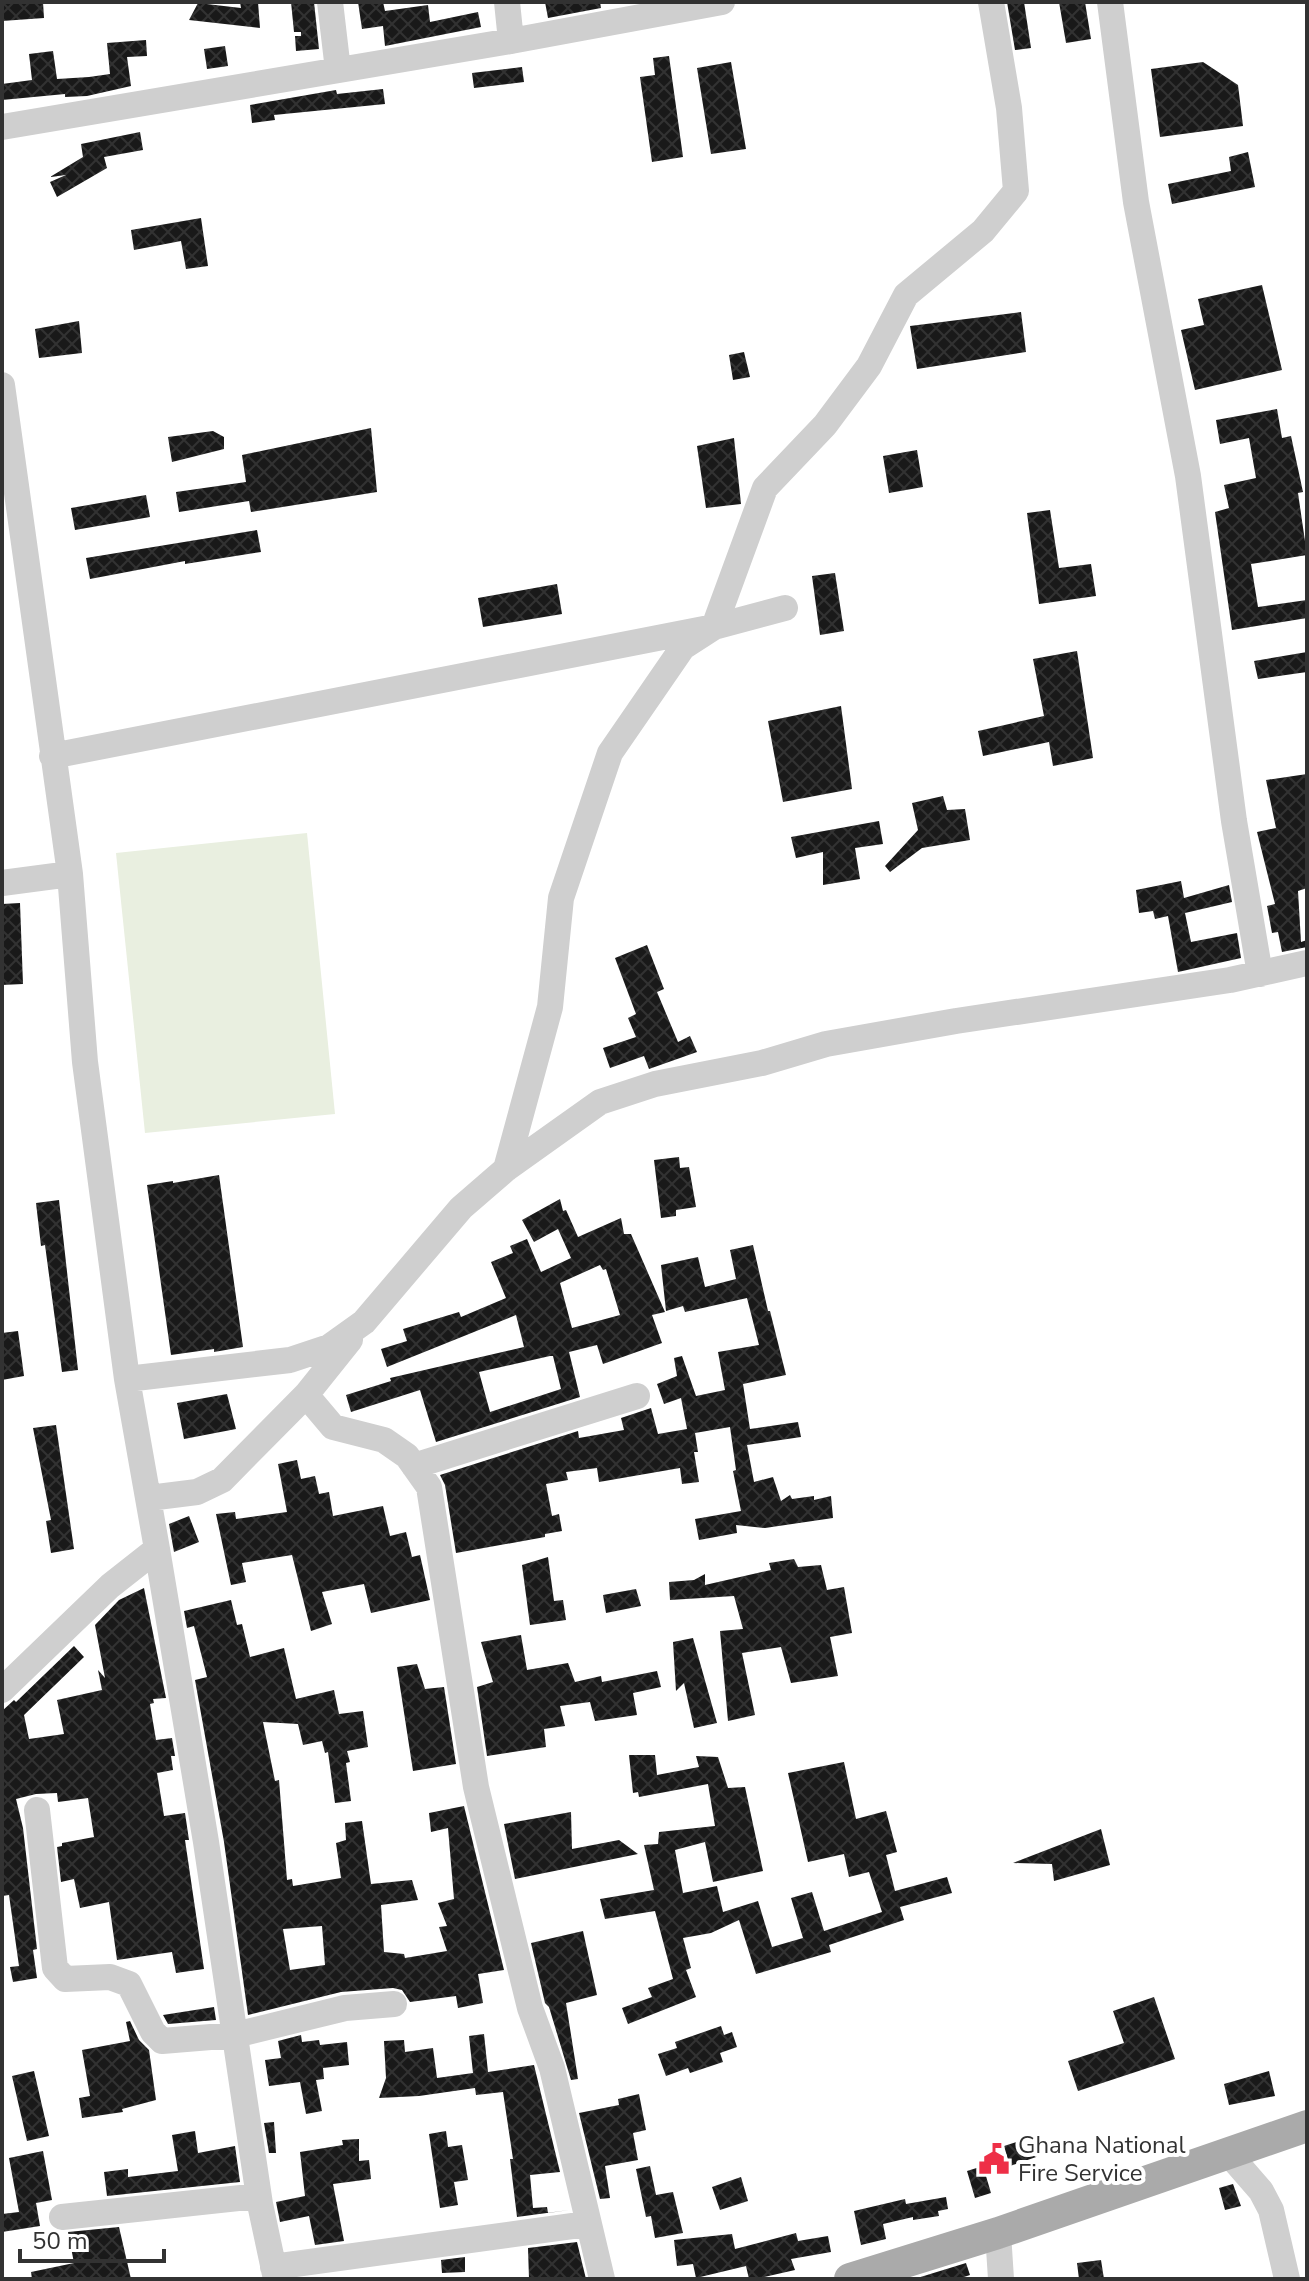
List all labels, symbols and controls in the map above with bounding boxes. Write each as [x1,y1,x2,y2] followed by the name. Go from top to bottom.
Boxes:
[1018,2129,1186,2189] place label: Ghana National Fire Service
[977,2142,1011,2176] public building icon: Ghana National Fire Service
[20,2213,164,2263] scale bar
[32,2225,88,2257] text: 50 m

